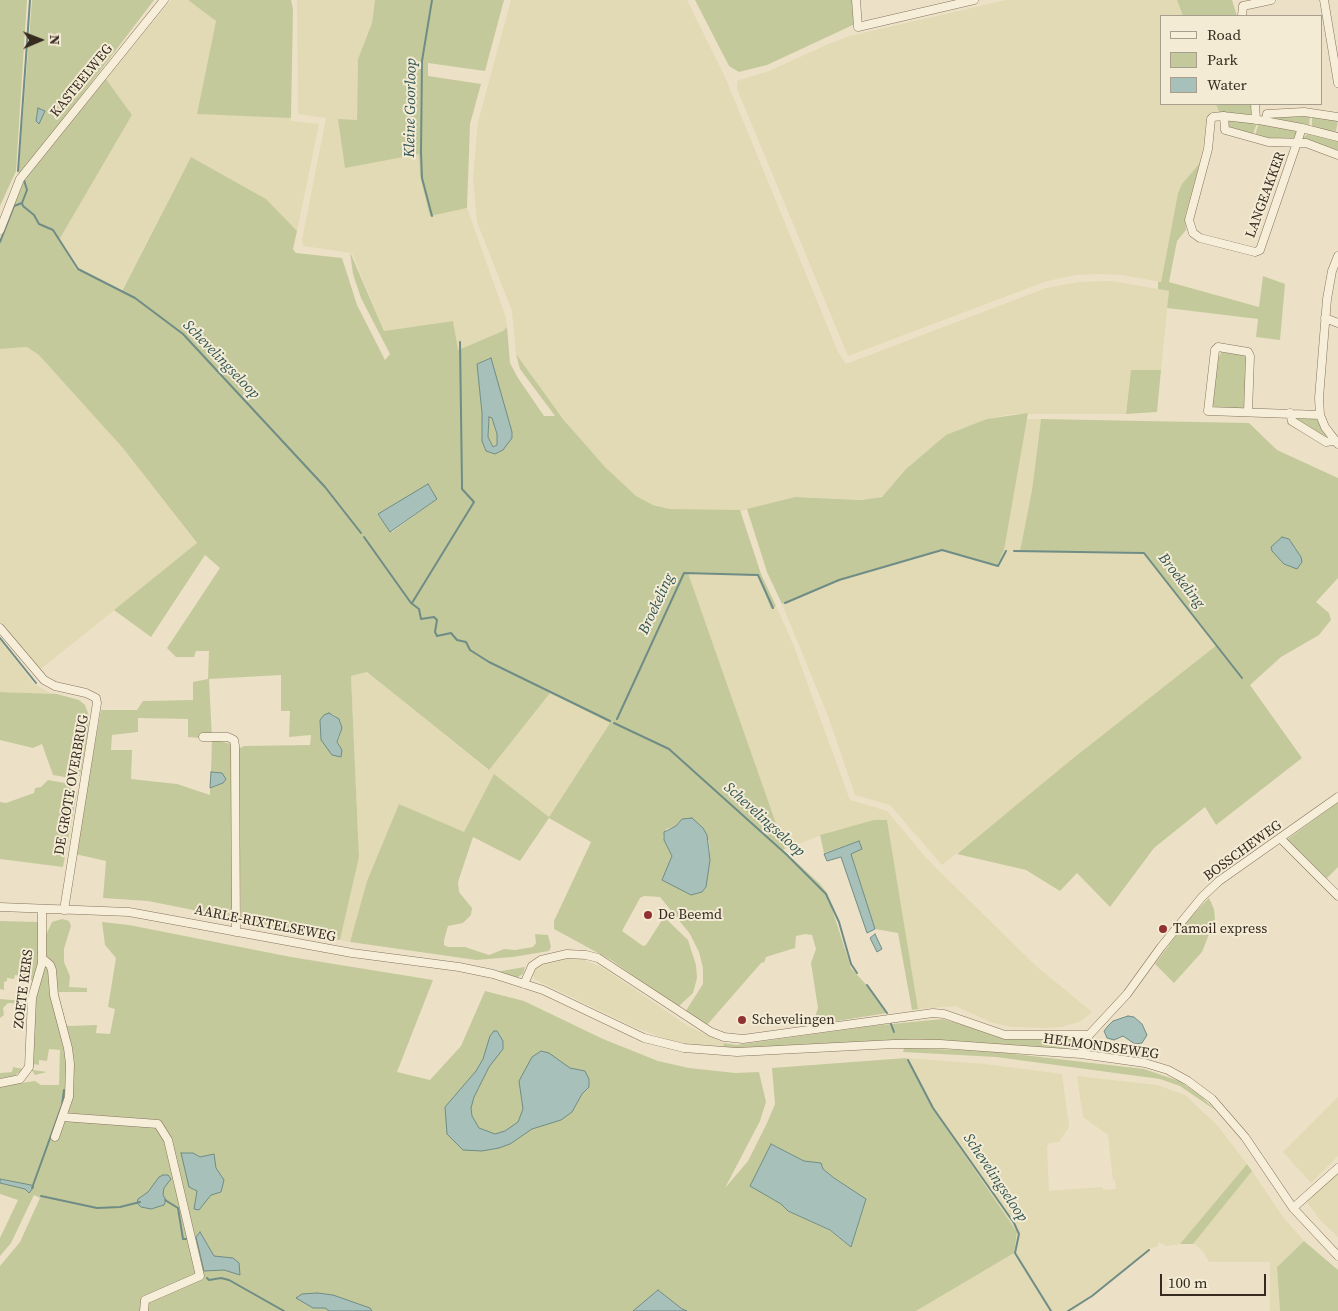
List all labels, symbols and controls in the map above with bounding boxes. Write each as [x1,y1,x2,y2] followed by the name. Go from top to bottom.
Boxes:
[15,15,65,65] north arrow
[1160,15,1323,105] legend
[1207,24,1241,45] text: Road
[45,34,65,45] text: N
[47,41,117,121] street label: KASTEELWEG
[1207,49,1238,70] text: Park
[401,58,421,158] water label: Kleine Goorloop
[1207,74,1247,95] text: Water
[1243,149,1289,241] street label: LANGEAKKER
[179,317,263,403] water label: Schevelingseloop
[1154,550,1208,612] water label: Broekeling
[635,571,679,637] water label: Broekeling
[51,714,93,856] street label: DE GROTE OVERBRUG
[720,779,808,861] water label: Schevelingseloop
[1201,817,1285,885] street label: BOSSCHEWEG
[193,902,337,946] street label: AARLE-RIXTELSEWEG
[658,907,722,923] place label: De Beemd
[642,909,654,921] marker: De Beemd
[1173,921,1267,937] place label: Tamoil express
[1157,923,1169,935] marker: Tamoil express
[11,948,37,1030] street label: ZOETE KERS
[752,1012,835,1028] place label: Schevelingen
[736,1014,748,1026] marker: Schevelingen
[1042,1031,1160,1063] street label: HELMONDSEWEG
[959,1130,1031,1226] water label: Schevelingseloop
[1163,1264,1269,1296] scale bar
[1168,1272,1208,1293] text: 100 m

